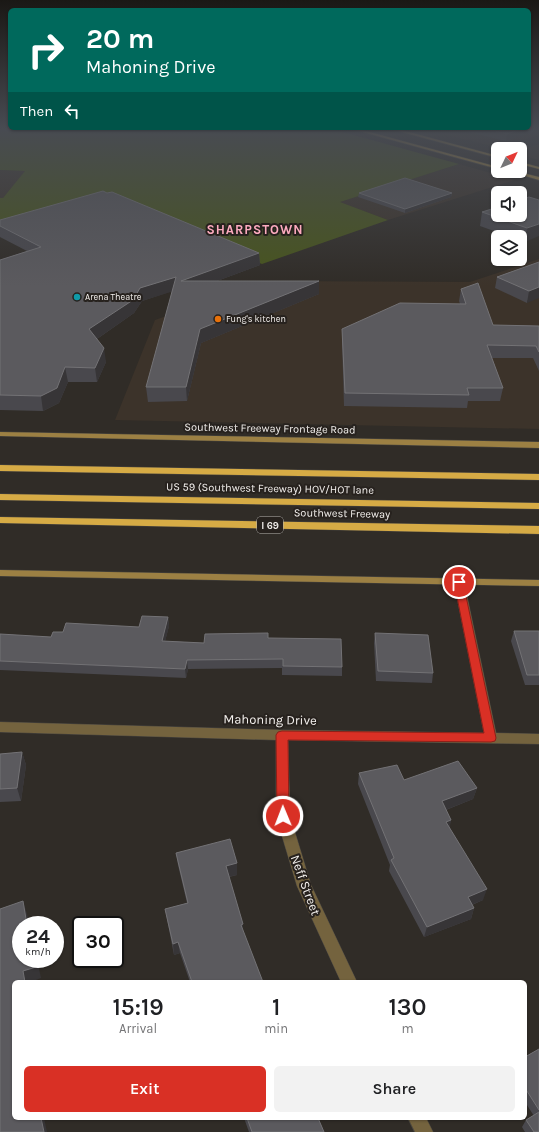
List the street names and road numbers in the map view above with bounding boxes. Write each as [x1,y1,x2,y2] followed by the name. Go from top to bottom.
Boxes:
[184,421,356,436] street label: Southwest Freeway Frontage Road
[166,480,374,497] street label: US 59 (Southwest Freeway) HOV/HOT lane
[294,506,390,521] street label: Southwest Freeway
[257,517,283,533] road number: I 69
[223,711,317,728] street label: Mahoning Drive
[288,853,323,918] street label: Neff Street

